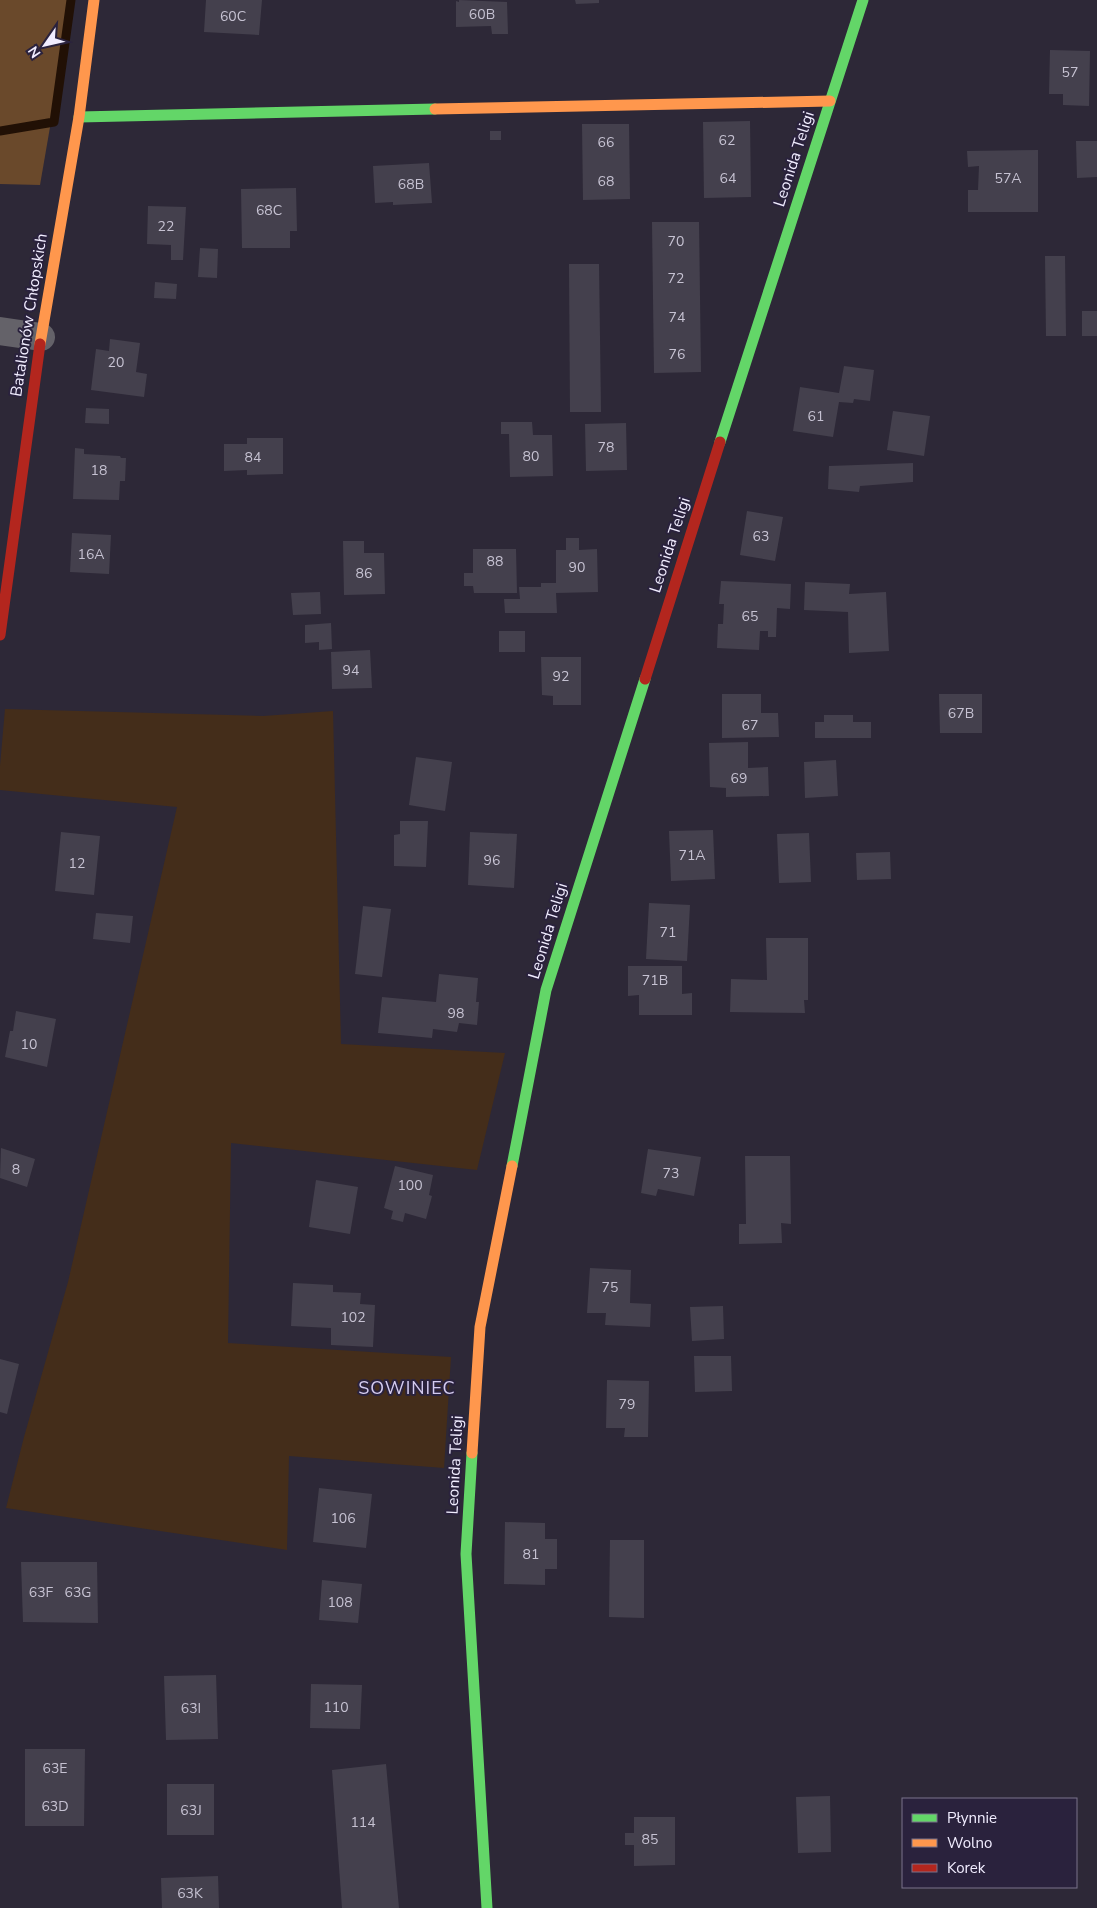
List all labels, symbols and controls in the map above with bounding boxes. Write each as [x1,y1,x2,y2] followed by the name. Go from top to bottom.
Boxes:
[469,5,495,24] house number: 60B
[220,7,246,26] house number: 60C
[20,20,70,70] north arrow
[24,42,45,62] text: N
[1062,63,1078,82] house number: 57
[768,108,820,210] street label: Leonida Teligi
[719,131,735,150] house number: 62
[598,133,614,152] house number: 66
[720,169,736,188] house number: 64
[994,169,1022,188] house number: 57A
[598,172,614,191] house number: 68
[398,175,424,194] house number: 68B
[256,201,282,220] house number: 68C
[158,217,174,236] house number: 22
[5,232,53,398] street label: Batalionów Chłopskich
[668,232,684,251] house number: 70
[668,269,684,288] house number: 72
[669,308,685,327] house number: 74
[669,345,685,364] house number: 76
[108,353,124,372] house number: 20
[808,407,824,426] house number: 61
[598,438,614,457] house number: 78
[523,447,539,466] house number: 80
[245,448,261,467] house number: 84
[91,461,107,480] house number: 18
[644,494,696,596] street label: Leonida Teligi
[753,527,769,546] house number: 63
[77,545,105,564] house number: 16A
[487,552,503,571] house number: 88
[569,558,585,577] house number: 90
[356,564,372,583] house number: 86
[742,607,758,626] house number: 65
[343,661,359,680] house number: 94
[553,667,569,686] house number: 92
[948,704,974,723] house number: 67B
[742,716,758,735] house number: 67
[731,769,747,788] house number: 69
[678,846,706,865] house number: 71A
[484,851,500,870] house number: 96
[69,854,85,873] house number: 12
[523,880,573,982] street label: Leonida Teligi
[660,923,676,942] house number: 71
[642,971,668,990] house number: 71B
[448,1004,464,1023] house number: 98
[21,1035,37,1054] house number: 10
[12,1160,20,1179] house number: 8
[663,1164,679,1183] house number: 73
[397,1176,423,1195] house number: 100
[602,1278,618,1297] house number: 75
[340,1308,366,1327] house number: 102
[358,1376,456,1400] district label: SOWINIEC
[619,1395,635,1414] house number: 79
[441,1415,469,1515] street label: Leonida Teligi
[330,1509,356,1528] house number: 106
[523,1545,539,1564] house number: 81
[29,1583,54,1602] house number: 63F
[65,1583,91,1602] house number: 63G
[327,1593,353,1612] house number: 108
[323,1698,349,1717] house number: 110
[181,1699,201,1718] house number: 63I
[43,1759,67,1778] house number: 63E
[41,1797,69,1816] house number: 63D
[902,1798,1077,1888] legend
[180,1801,202,1820] house number: 63J
[947,1808,997,1828] text: Płynnie
[350,1813,376,1832] house number: 114
[642,1830,658,1849] house number: 85
[947,1833,992,1853] text: Wolno
[947,1858,986,1878] text: Korek
[177,1884,203,1903] house number: 63K

